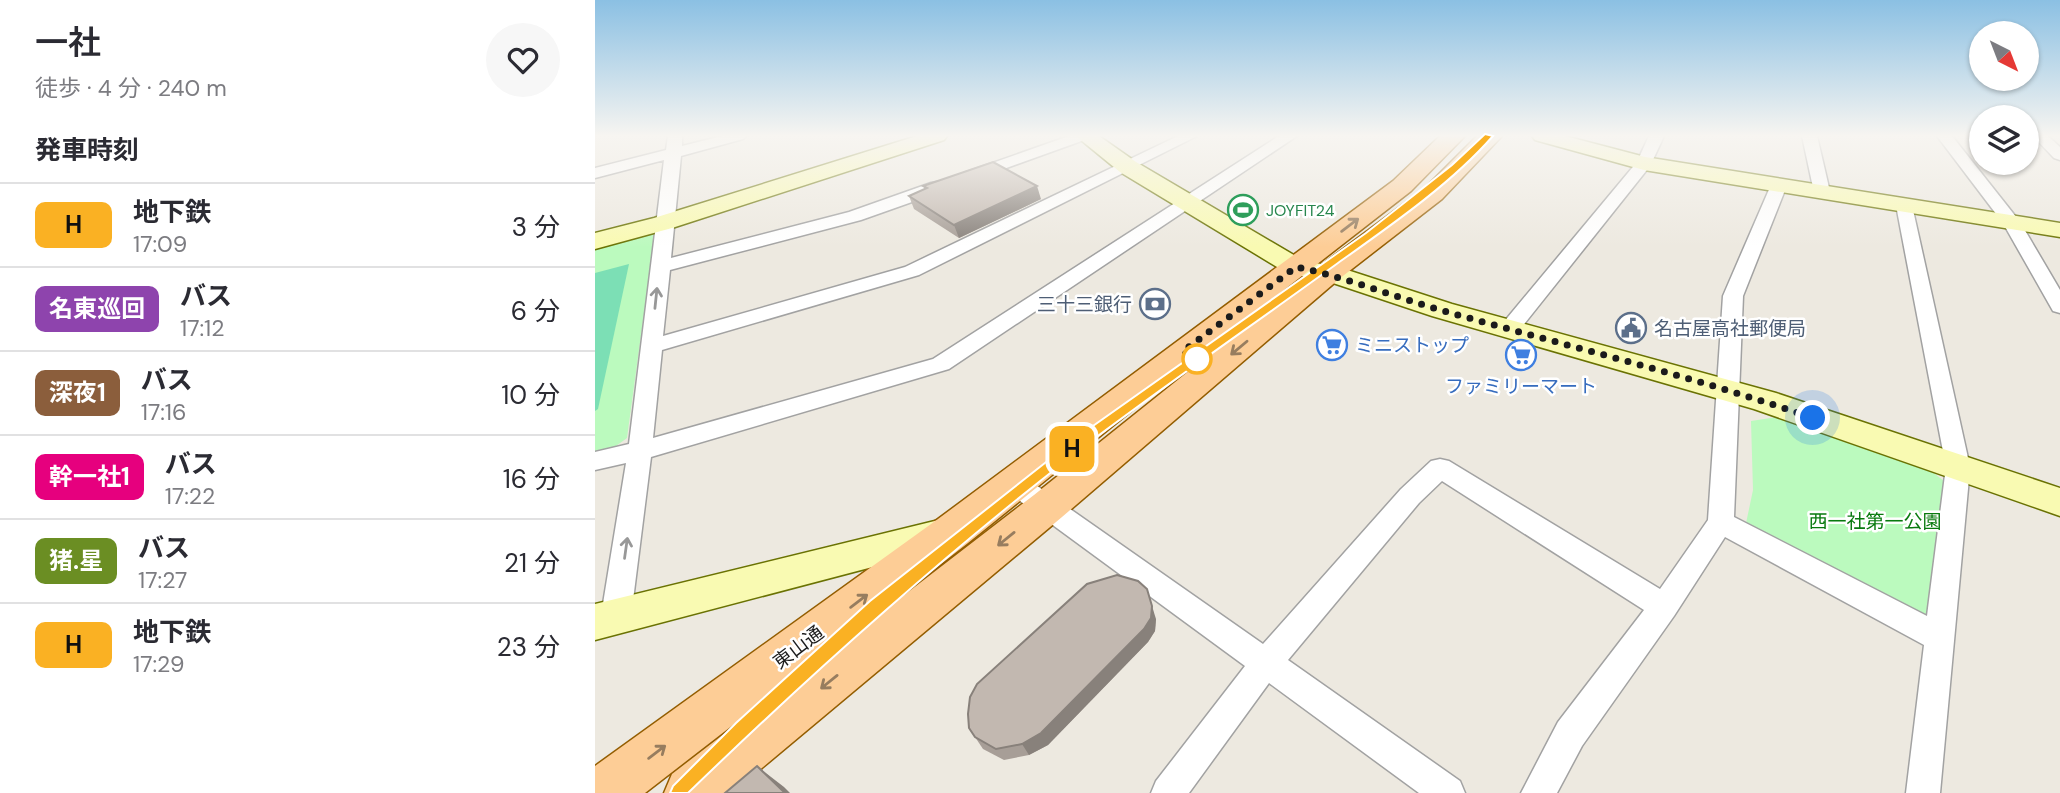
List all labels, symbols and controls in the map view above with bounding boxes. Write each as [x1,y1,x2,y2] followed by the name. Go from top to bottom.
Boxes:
[35,21,101,64] text: 一社
[1969,21,2039,91] north arrow
[1969,21,2039,175] map controls
[486,23,560,97] button: heart
[35,73,227,103] text: 徒歩 · 4 分 · 240 m
[1969,105,2039,175] button: layers
[35,133,139,167] text: 発車時刻
[1226,193,1260,227] sports icon: JOYFIT24
[133,195,211,229] text: 地下鉄
[1266,200,1335,221] place label: JOYFIT24
[65,209,82,240] text: H
[512,210,560,244] text: 3 分
[1340,218,1359,233] one-way arrow
[133,229,187,259] text: 17:09
[180,279,232,313] text: バス
[650,287,663,310] one-way arrow
[1138,287,1172,321] bank icon: 三十三銀行
[1037,292,1132,317] place label: 三十三銀行
[49,293,145,324] text: 名東巡回
[511,294,560,328] text: 6 分
[1614,311,1648,345] public building icon: 名古屋高社郵便局
[180,313,225,343] text: 17:12
[1654,316,1806,341] place label: 名古屋高社郵便局
[1315,328,1349,362] supermarket icon: ミニストップ
[1355,333,1469,358] place label: ミニストップ
[1504,338,1538,372] supermarket icon: ファミリーマート
[1230,340,1248,356] one-way arrow
[1182,344,1212,374] unlabelled marker
[141,363,193,397] text: バス
[1445,374,1597,399] place label: ファミリーマート
[49,377,106,408] text: 深夜1
[501,378,560,412] text: 10 分
[141,397,186,427] text: 17:16
[1795,400,1830,435] your location
[1049,426,1095,472] line badge: H
[1063,433,1081,464] text: H
[165,447,217,481] text: バス
[49,461,130,492] text: 幹一社1
[503,462,560,496] text: 16 分
[165,481,215,511] text: 17:22
[1808,509,1942,534] park label: 西一社第一公園
[138,531,190,565] text: バス
[998,532,1016,547] one-way arrow
[619,537,632,560] one-way arrow
[49,545,103,576] text: 猪.星
[504,546,560,580] text: 21 分
[138,565,187,595] text: 17:27
[849,594,868,609] one-way arrow
[133,615,211,649] text: 地下鉄
[768,620,829,675] street label: 東山通
[65,629,82,660] text: H
[497,630,560,664] text: 23 分
[133,649,185,679] text: 17:29
[820,674,838,690] one-way arrow
[647,745,666,759] one-way arrow

